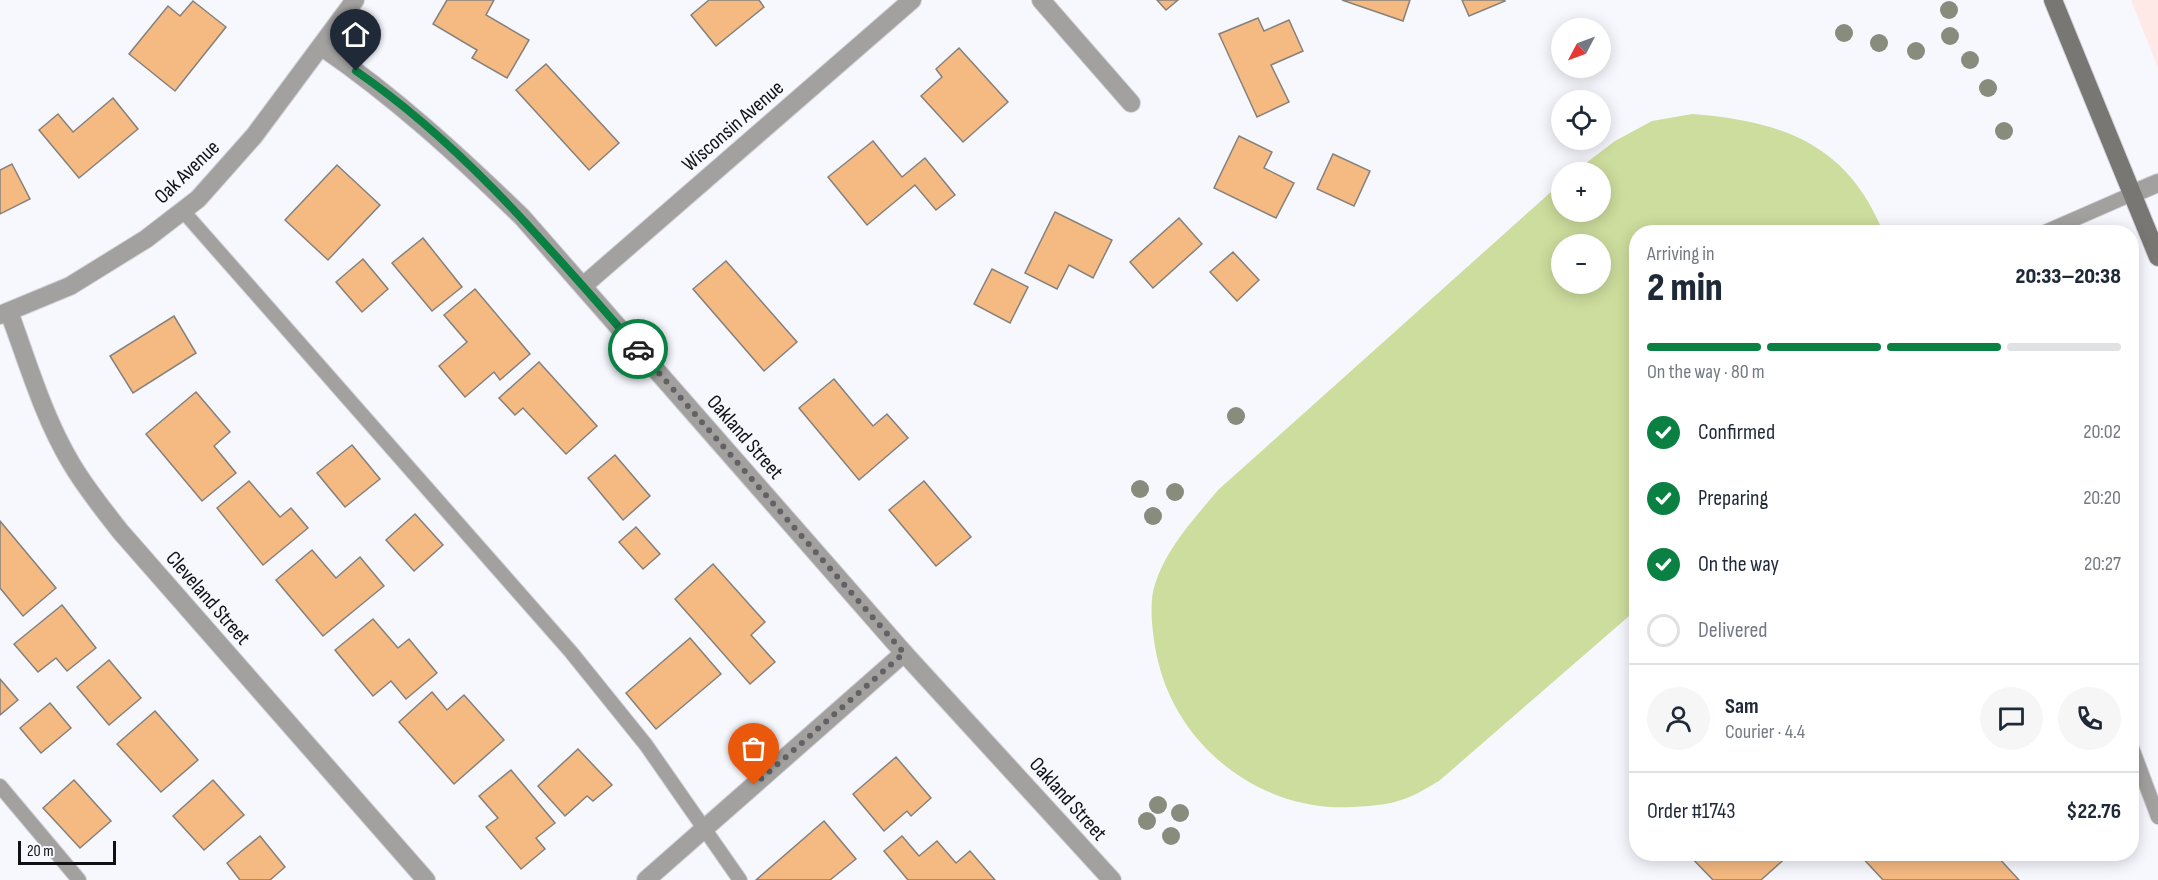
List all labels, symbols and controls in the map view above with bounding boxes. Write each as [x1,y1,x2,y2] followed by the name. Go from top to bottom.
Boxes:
[330,9,381,71] pin
[339,18,372,51] icon: home
[1551,18,1611,78] north arrow
[1551,18,1611,294] map controls
[677,75,789,177] street label: Wisconsin Avenue
[1551,90,1611,150] button: locate
[149,135,225,209] street label: Oak Avenue
[1551,162,1611,222] button: +
[1551,234,1611,294] button: −
[1647,242,1715,266] text: Arriving in
[2016,263,2121,290] text: 20:33–20:38
[1647,265,1723,312] text: 2 min
[608,319,668,379] courier
[622,333,655,366] icon: car
[1647,360,1765,384] text: On the way · 80 m
[702,390,788,484] street label: Oakland Street
[1647,416,1680,449] icon: check
[1698,419,1775,446] text: Confirmed
[2083,420,2121,444] text: 20:02
[1647,482,1680,515] icon: check
[1698,485,1768,512] text: Preparing
[2083,486,2121,510] text: 20:20
[160,546,256,650] street label: Cleveland Street
[1647,548,1680,581] icon: check
[1698,551,1779,578] text: On the way
[2084,552,2121,576] text: 20:27
[1698,617,1767,644] text: Delivered
[1647,687,1710,750] button: person
[1980,687,2043,750] button: chat
[2058,687,2121,750] button: phone
[1725,693,1759,720] text: Sam
[1725,720,1805,744] text: Courier · 4.4
[728,723,779,785] pin
[737,732,770,765] icon: bag
[1024,752,1112,846] street label: Oakland Street
[1647,798,1735,825] text: Order #1743
[2066,798,2121,825] text: $22.76
[18,838,116,866] scale bar
[27,842,54,861] text: 20 m

